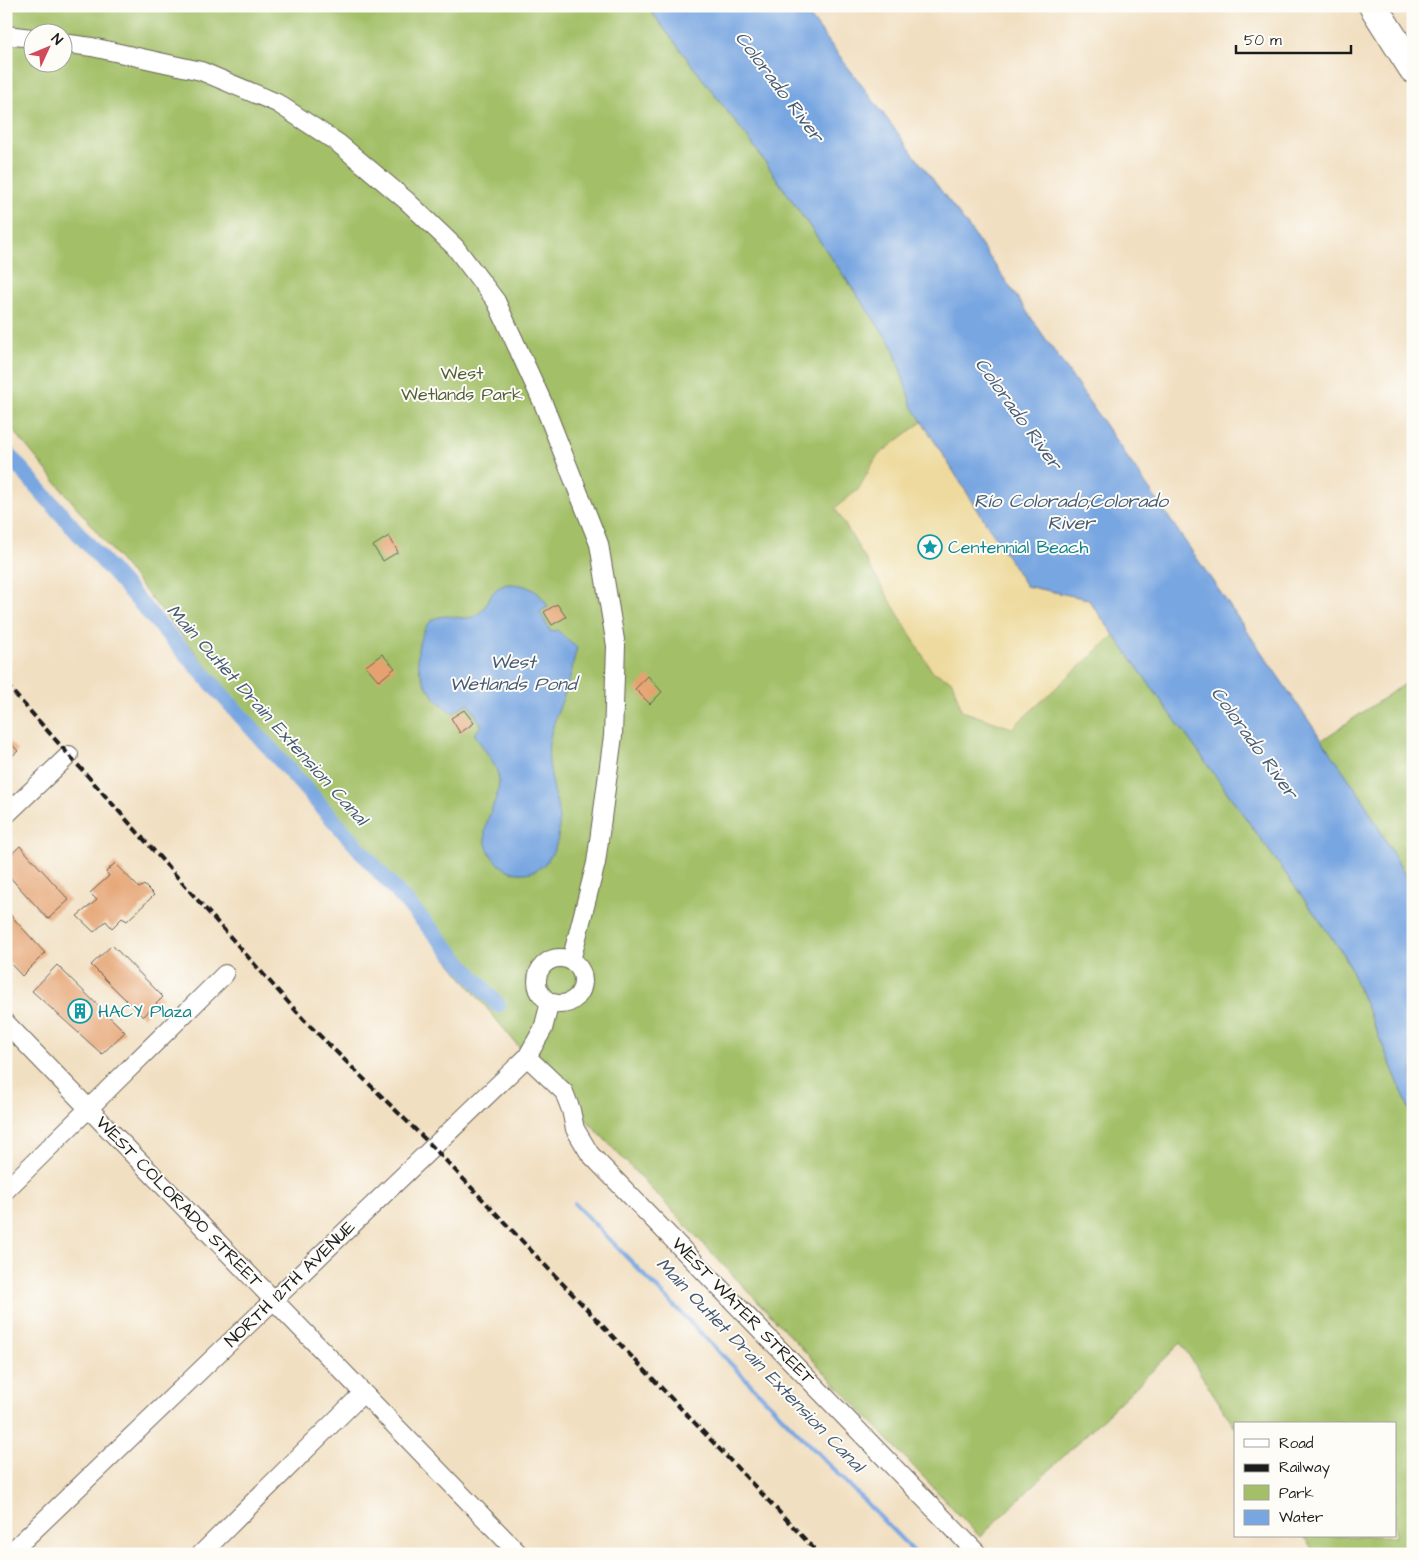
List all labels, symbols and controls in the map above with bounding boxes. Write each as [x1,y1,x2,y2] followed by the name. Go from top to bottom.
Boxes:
[22,22,72,72] north arrow
[1236,22,1352,54] scale bar
[728,26,831,150] water label: Colorado River
[46,30,67,50] text: N
[1244,30,1282,51] text: 50 m
[968,352,1069,478] water label: Colorado River
[401,361,523,407] park label: West Wetlands Park
[974,488,1169,537] water label: Río Colorado;Colorado River
[917,534,943,560] place icon: Centennial Beach
[948,535,1089,560] place label: Centennial Beach
[160,598,376,834] water label: Main Outlet Drain Extension Canal
[450,649,581,698] water label: West Wetlands Pond
[1204,681,1305,807] water label: Colorado River
[67,998,93,1024] building icon: HACY Plaza
[98,999,192,1024] place label: HACY Plaza
[90,1110,269,1294] street label: WEST COLORADO STREET
[219,1215,361,1353] street label: NORTH 12TH AVENUE
[666,1232,821,1391] street label: WEST WATER STREET
[650,1251,872,1481] water label: Main Outlet Drain Extension Canal
[1234,1422,1396,1538] legend
[1279,1433,1314,1454] text: Road
[1279,1457,1330,1479] text: Railway
[1279,1483,1314,1504] text: Park
[1279,1507,1323,1528] text: Water

